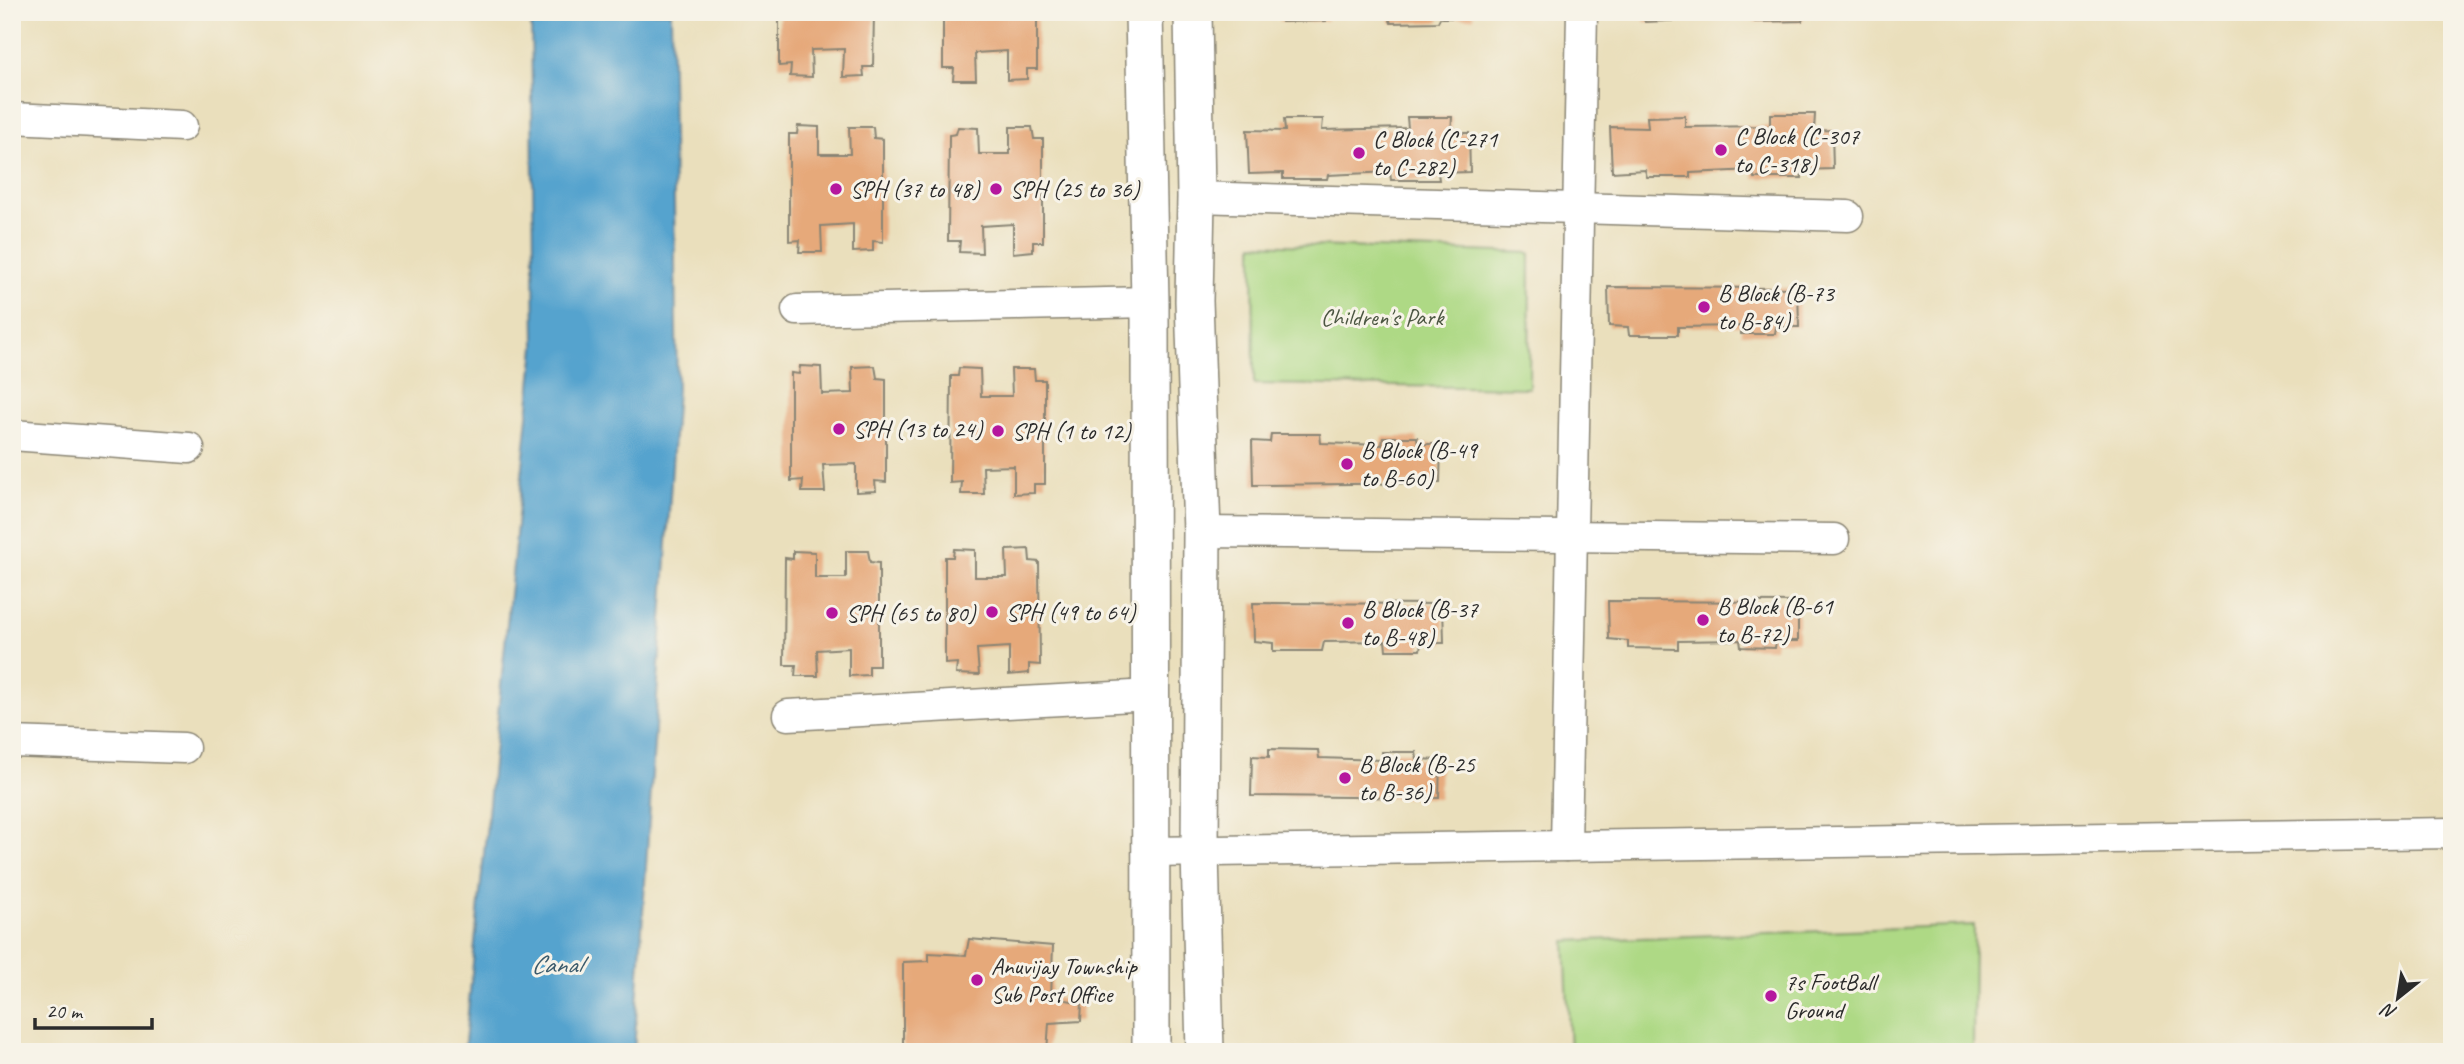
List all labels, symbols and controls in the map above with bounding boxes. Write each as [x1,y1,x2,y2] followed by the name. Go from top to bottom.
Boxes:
[1735,121,1861,179] place label: C Block (C-307 to C-318)
[1373,124,1499,182] place label: C Block (C-271 to C-282)
[1713,142,1729,158] marker: C Block (C-307 to C-318)
[1351,145,1367,161] marker: C Block (C-271 to C-282)
[850,174,980,204] place label: SPH (37 to 48)
[1010,174,1140,204] place label: SPH (25 to 36)
[828,181,844,197] marker: SPH (37 to 48)
[988,181,1004,197] marker: SPH (25 to 36)
[1718,278,1836,336] place label: B Block (B-73 to B-84)
[1696,299,1712,315] marker: B Block (B-73 to B-84)
[1321,302,1446,332] park label: Children's Park
[853,414,983,444] place label: SPH (13 to 24)
[1012,416,1132,446] place label: SPH (1 to 12)
[831,421,847,437] marker: SPH (13 to 24)
[990,423,1006,439] marker: SPH (1 to 12)
[1361,435,1479,493] place label: B Block (B-49 to B-60)
[1339,456,1355,472] marker: B Block (B-49 to B-60)
[1717,591,1834,649] place label: B Block (B-61 to B-72)
[1362,594,1479,652] place label: B Block (B-37 to B-48)
[1006,597,1136,627] place label: SPH (49 to 64)
[846,598,976,628] place label: SPH (65 to 80)
[984,604,1000,620] marker: SPH (49 to 64)
[824,605,840,621] marker: SPH (65 to 80)
[1695,612,1711,628] marker: B Block (B-61 to B-72)
[1340,615,1356,631] marker: B Block (B-37 to B-48)
[1359,749,1476,807] place label: B Block (B-25 to B-36)
[1337,770,1353,786] marker: B Block (B-25 to B-36)
[531,948,590,981] water label: Canal
[991,951,1138,1009] place label: Anuvijay Township Sub Post Office
[2362,962,2432,1032] north arrow
[1785,967,1879,1025] place label: 7s FootBall Ground
[969,972,985,988] marker: Anuvijay Township Sub Post Office
[35,987,152,1031] scale bar
[1763,988,1779,1004] marker: 7s FootBall Ground
[2376,997,2401,1025] text: N
[46,998,84,1024] text: 20 m

